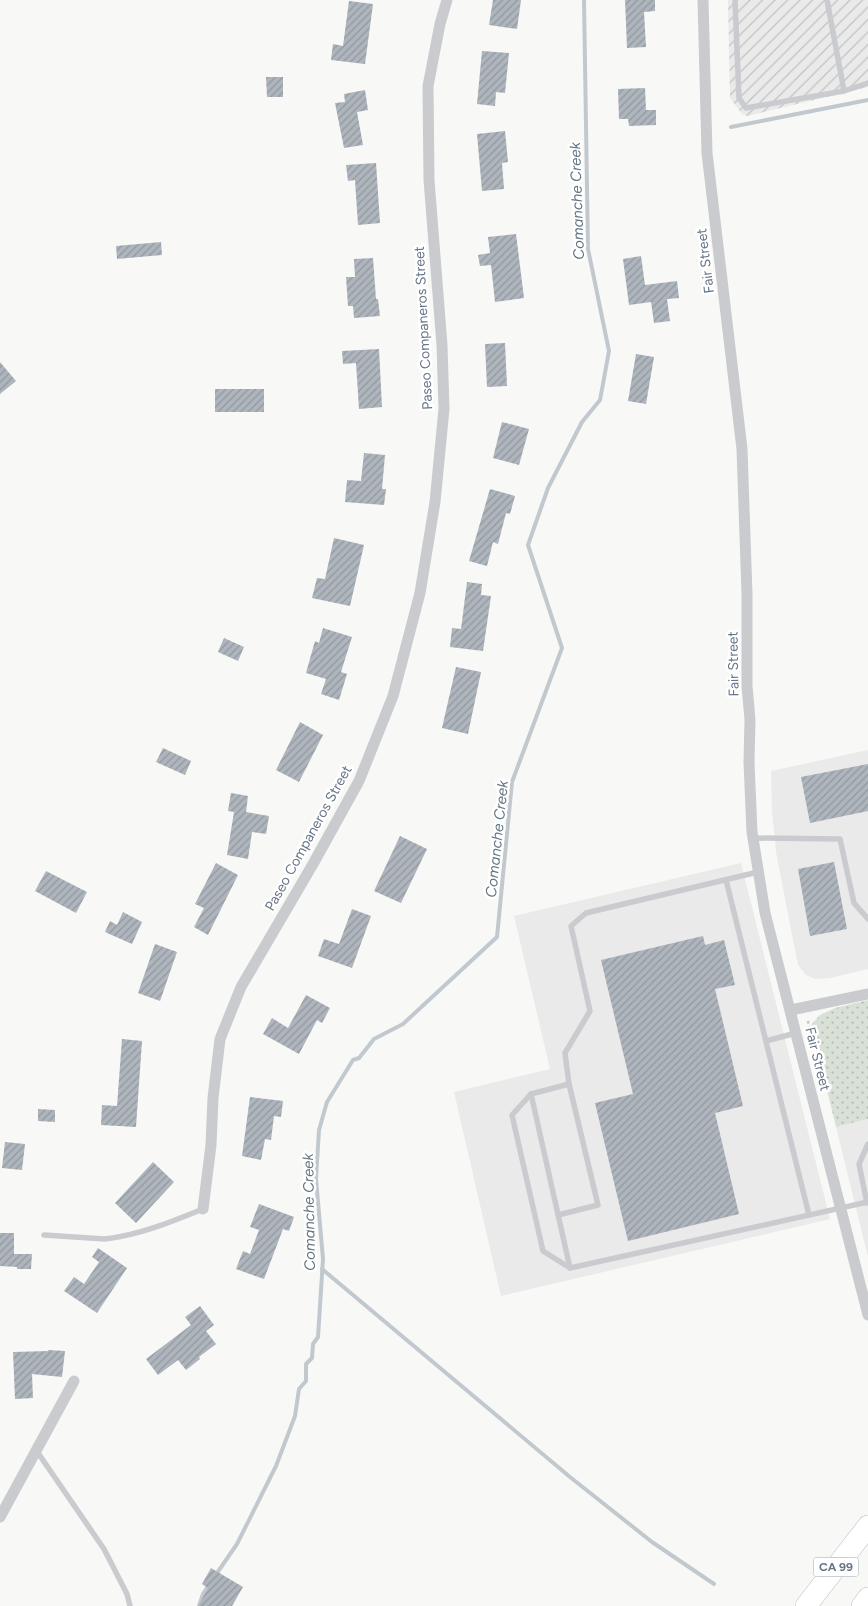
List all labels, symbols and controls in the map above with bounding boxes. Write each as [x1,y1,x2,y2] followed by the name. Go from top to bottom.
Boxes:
[566,141,588,260] water label: Comanche Creek
[693,227,718,294] street label: Fair Street
[411,246,436,410] street label: Paseo Companeros Street
[724,631,743,697] street label: Fair Street
[261,762,356,914] street label: Paseo Companeros Street
[482,779,512,898] water label: Comanche Creek
[801,1025,834,1093] street label: Fair Street
[299,1152,319,1271] water label: Comanche Creek
[814,1558,858,1576] road number: CA 99

